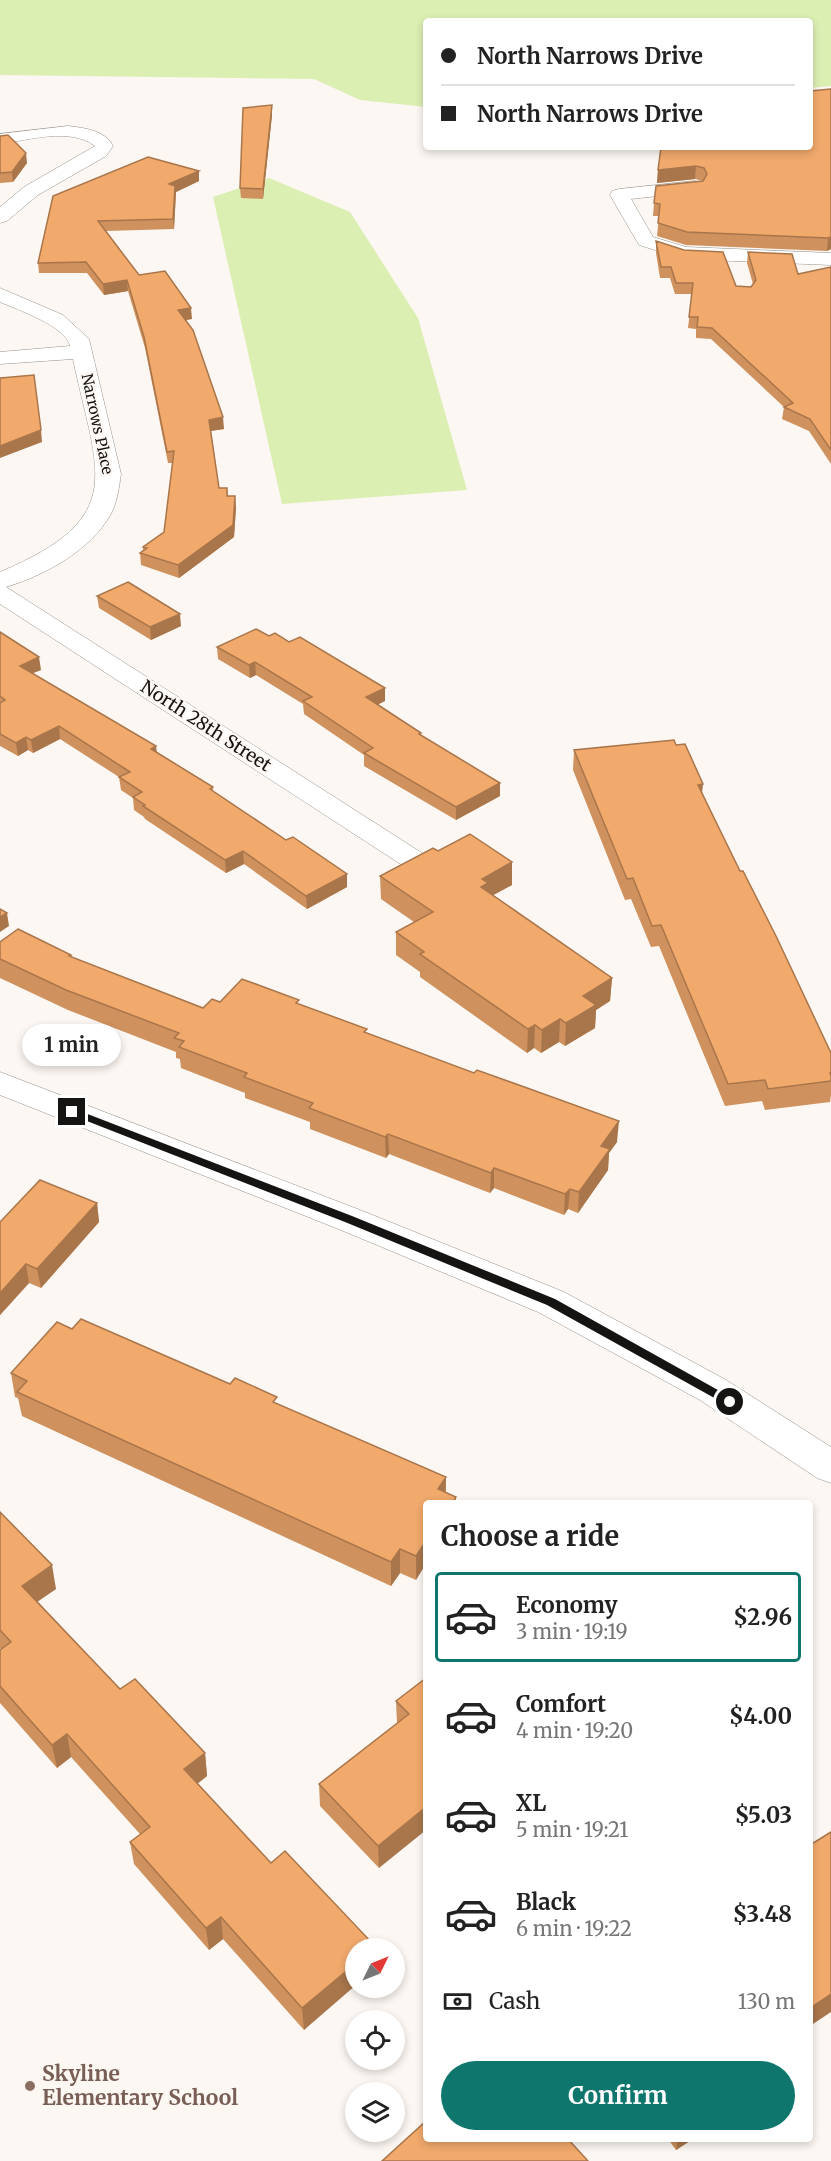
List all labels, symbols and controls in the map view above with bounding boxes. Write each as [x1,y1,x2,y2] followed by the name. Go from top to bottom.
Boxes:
[477,42,703,70] text: North Narrows Drive
[477,100,703,128] text: North Narrows Drive
[78,372,117,476] street label: Narrows Place
[137,675,276,776] street label: North 28th Street
[22,1025,122,1067] callout: 1 min
[44,1032,99,1057] text: 1 min
[58,1098,85,1125] route end
[716,1388,743,1415] route start
[441,1519,619,1553] text: Choose a ride
[444,1590,498,1644] icon: car
[516,1591,617,1619] text: Economy
[733,1603,792,1631] text: $2.96
[516,1619,628,1644] text: 3 min · 19:19
[444,1689,498,1743] icon: car
[516,1690,606,1718] text: Comfort
[729,1702,792,1730] text: $4.00
[516,1718,633,1743] text: 4 min · 19:20
[444,1788,498,1842] icon: car
[516,1789,546,1817] text: XL
[735,1801,792,1829] text: $5.03
[516,1817,628,1842] text: 5 min · 19:21
[444,1887,498,1941] icon: car
[516,1888,576,1916] text: Black
[733,1900,792,1928] text: $3.48
[516,1916,632,1941] text: 6 min · 19:22
[345,1938,405,1998] north arrow
[345,1938,405,2142] map controls
[441,1985,474,2018] icon: cash
[489,1987,540,2015] text: Cash
[738,1989,795,2014] text: 130 m
[345,2010,405,2070] button: locate
[42,2060,238,2111] place label: Skyline Elementary School
[441,2061,795,2130] button: Confirm
[23,2079,37,2093] marker: Skyline Elementary School
[345,2082,405,2142] button: layers

